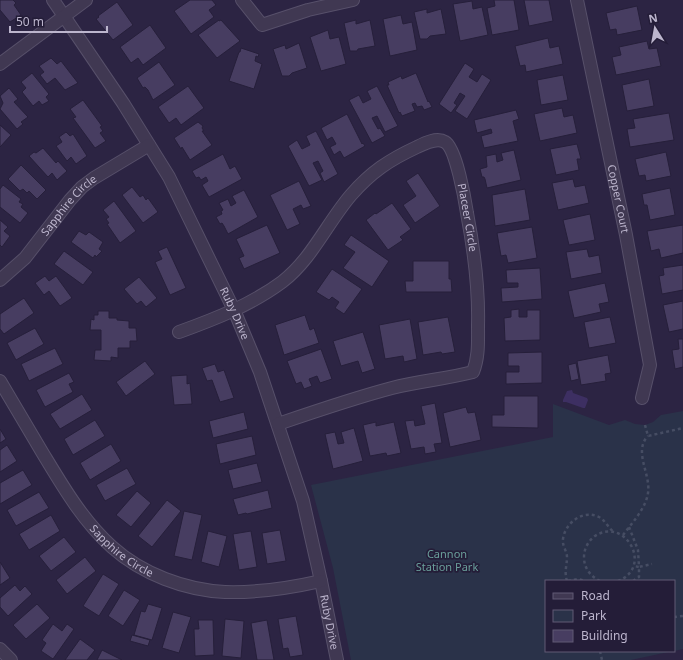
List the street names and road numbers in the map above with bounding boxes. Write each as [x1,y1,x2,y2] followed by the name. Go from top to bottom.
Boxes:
[604,163,633,234] street label: Copper Court
[37,171,99,239] street label: Sapphire Circle
[455,182,481,253] street label: Placeer Circle
[217,284,253,342] street label: Ruby Drive
[87,521,156,580] street label: Sapphire Circle
[317,593,343,651] street label: Ruby Drive

